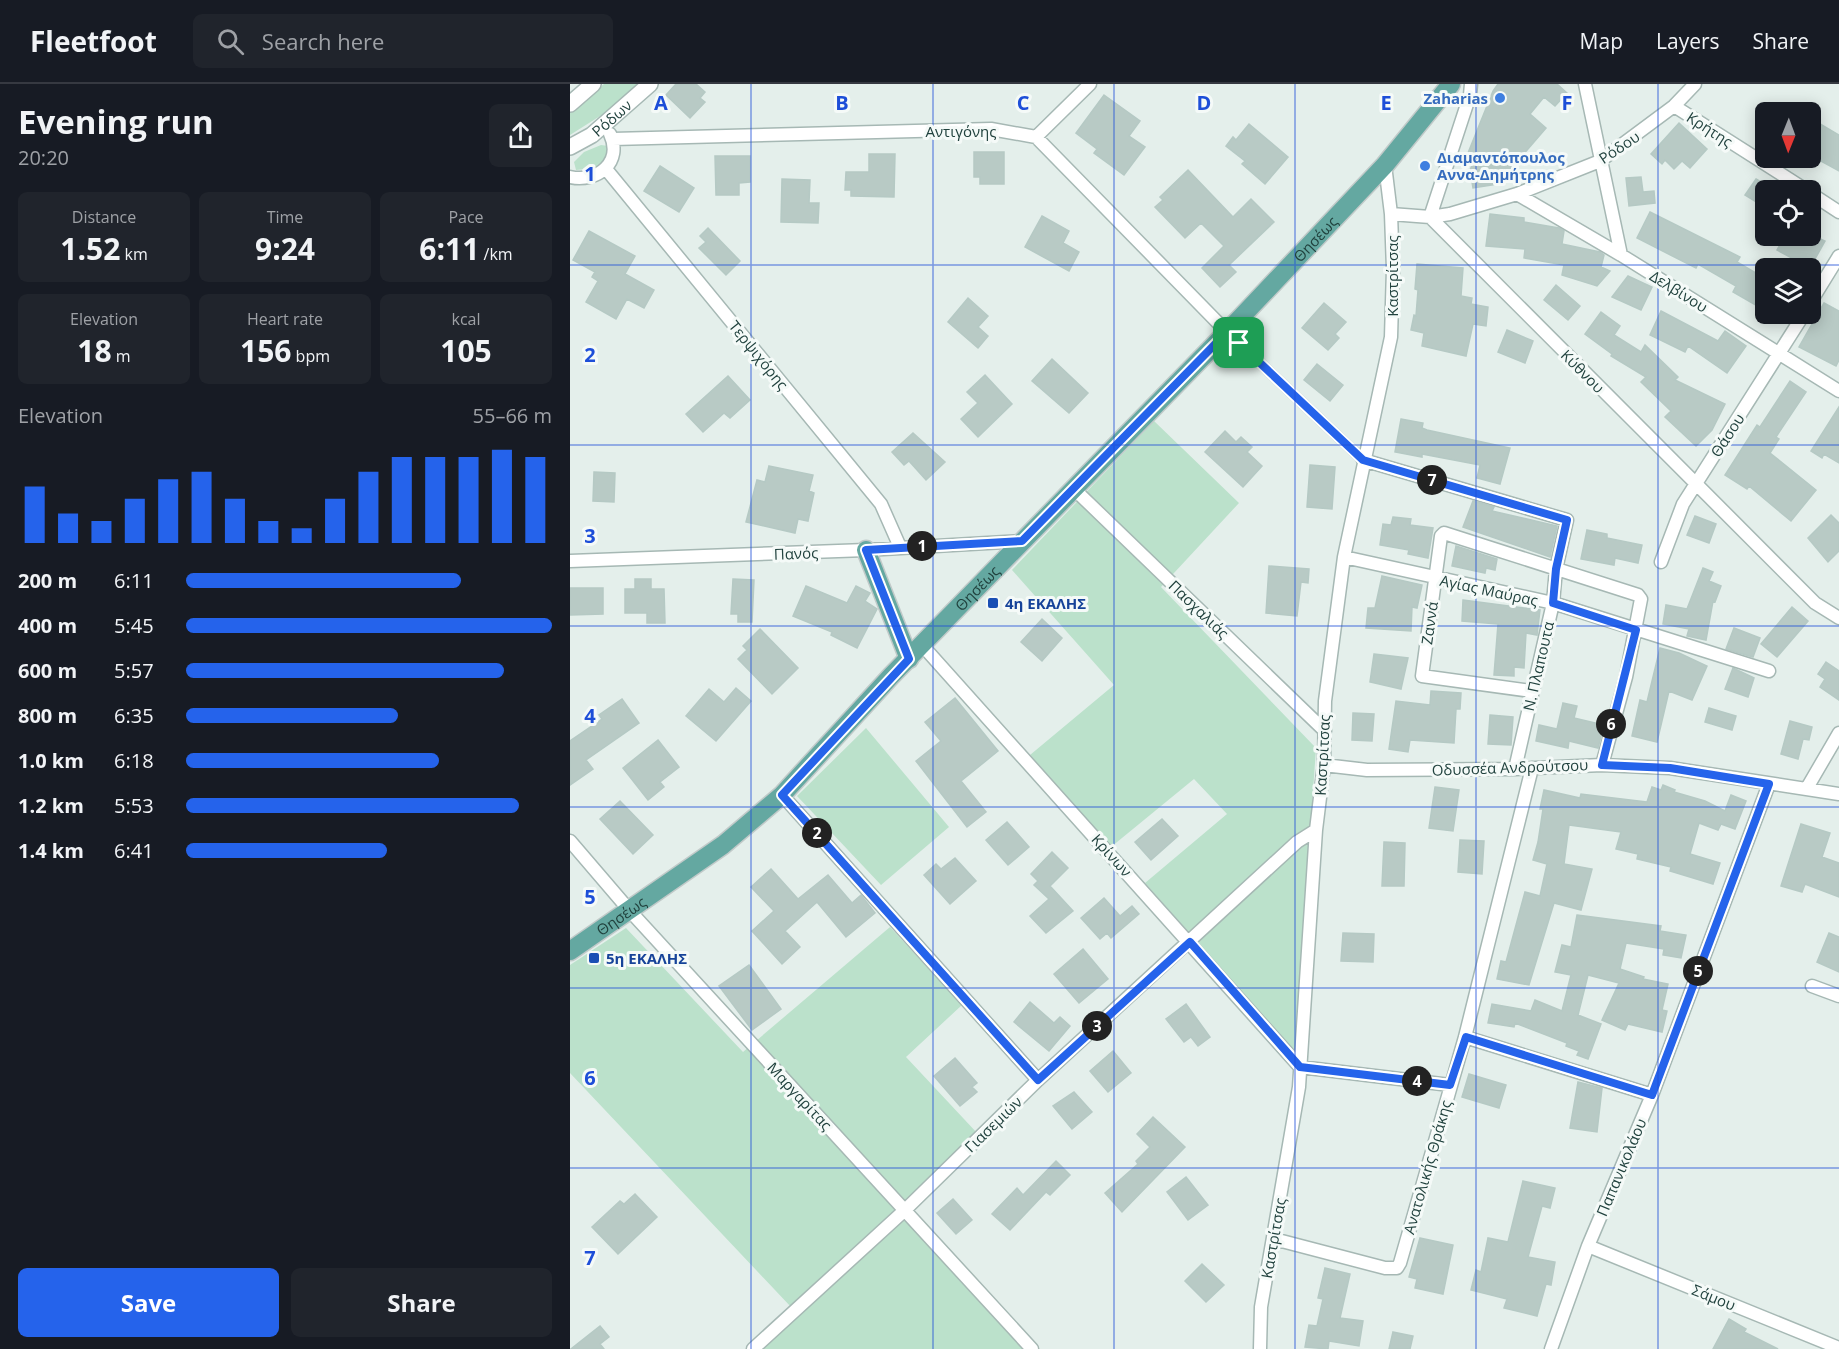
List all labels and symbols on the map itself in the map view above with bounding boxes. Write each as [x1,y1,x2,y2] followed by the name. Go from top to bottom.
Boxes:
[1423,88,1488,108] place label: Zaharias
[654,89,668,116] text: A
[835,89,849,116] text: B
[1017,89,1030,116] text: C
[1197,89,1211,116] text: D
[1380,89,1392,116] text: E
[1562,89,1572,116] text: F
[1493,91,1507,105] marker: Zaharias
[587,95,636,141] street label: Ρόδων
[1755,102,1821,168] north arrow
[1683,107,1737,151] street label: Κρήτης
[925,121,997,141] street label: Αντιγόνης
[1595,126,1643,168] street label: Ρόδου
[1437,147,1565,184] place label: Διαμαντόπουλος Αννα-Δημήτρης
[1418,159,1432,173] marker: Διαμαντόπουλος Αννα-Δημήτρης
[584,160,596,187] text: 1
[1289,212,1342,266] street label: Θησέως
[1382,235,1402,317] street label: Καστρίτσας
[1646,265,1712,317] street label: Δελβίνου
[725,316,793,394] street label: Τερψιχόρης
[1213,317,1264,368] pin
[584,341,596,368] text: 2
[1557,345,1609,397] street label: Κύθνου
[1705,409,1749,461] street label: Θάσου
[1417,465,1447,495] pin: 7
[584,522,596,549] text: 3
[907,531,937,561] pin: 1
[773,542,819,564] street label: Πανός
[950,561,1004,615] street label: Θησέως
[1438,570,1540,610] street label: Αγίας Μαύρας
[1165,575,1233,643] street label: Πασχαλιάς
[1005,593,1086,613] place label: 4η ΕΚΑΛΗΣ
[986,596,1000,610] marker: 4η ΕΚΑΛΗΣ
[1416,600,1442,646] street label: Ζαννά
[1518,619,1558,713] street label: Ν. Πλαπουτα
[584,702,596,729] text: 4
[1596,709,1626,739] pin: 6
[1310,714,1334,796] street label: Καστρίτσας
[1431,754,1589,780] street label: Οδυσσέα Ανδρούτσου
[802,818,832,848] pin: 2
[1087,829,1137,881] street label: Κρίνων
[584,883,596,910] text: 5
[592,891,650,940] street label: Θησέως
[606,948,687,968] place label: 5η ΕΚΑΛΗΣ
[587,951,601,965] marker: 5η ΕΚΑΛΗΣ
[1683,956,1713,986] pin: 5
[1082,1011,1112,1041] pin: 3
[763,1058,837,1134] street label: Μαργαρίτας
[584,1064,596,1091] text: 6
[1402,1066,1432,1096] pin: 4
[960,1092,1026,1156] street label: Γιασεμιών
[1398,1098,1456,1236] street label: Ανατολικής Θράκης
[1591,1115,1651,1219] street label: Παπανικολάου
[1256,1196,1290,1280] street label: Καστρίτσας
[584,1244,596,1271] text: 7
[1689,1279,1739,1315] street label: Σάμου

